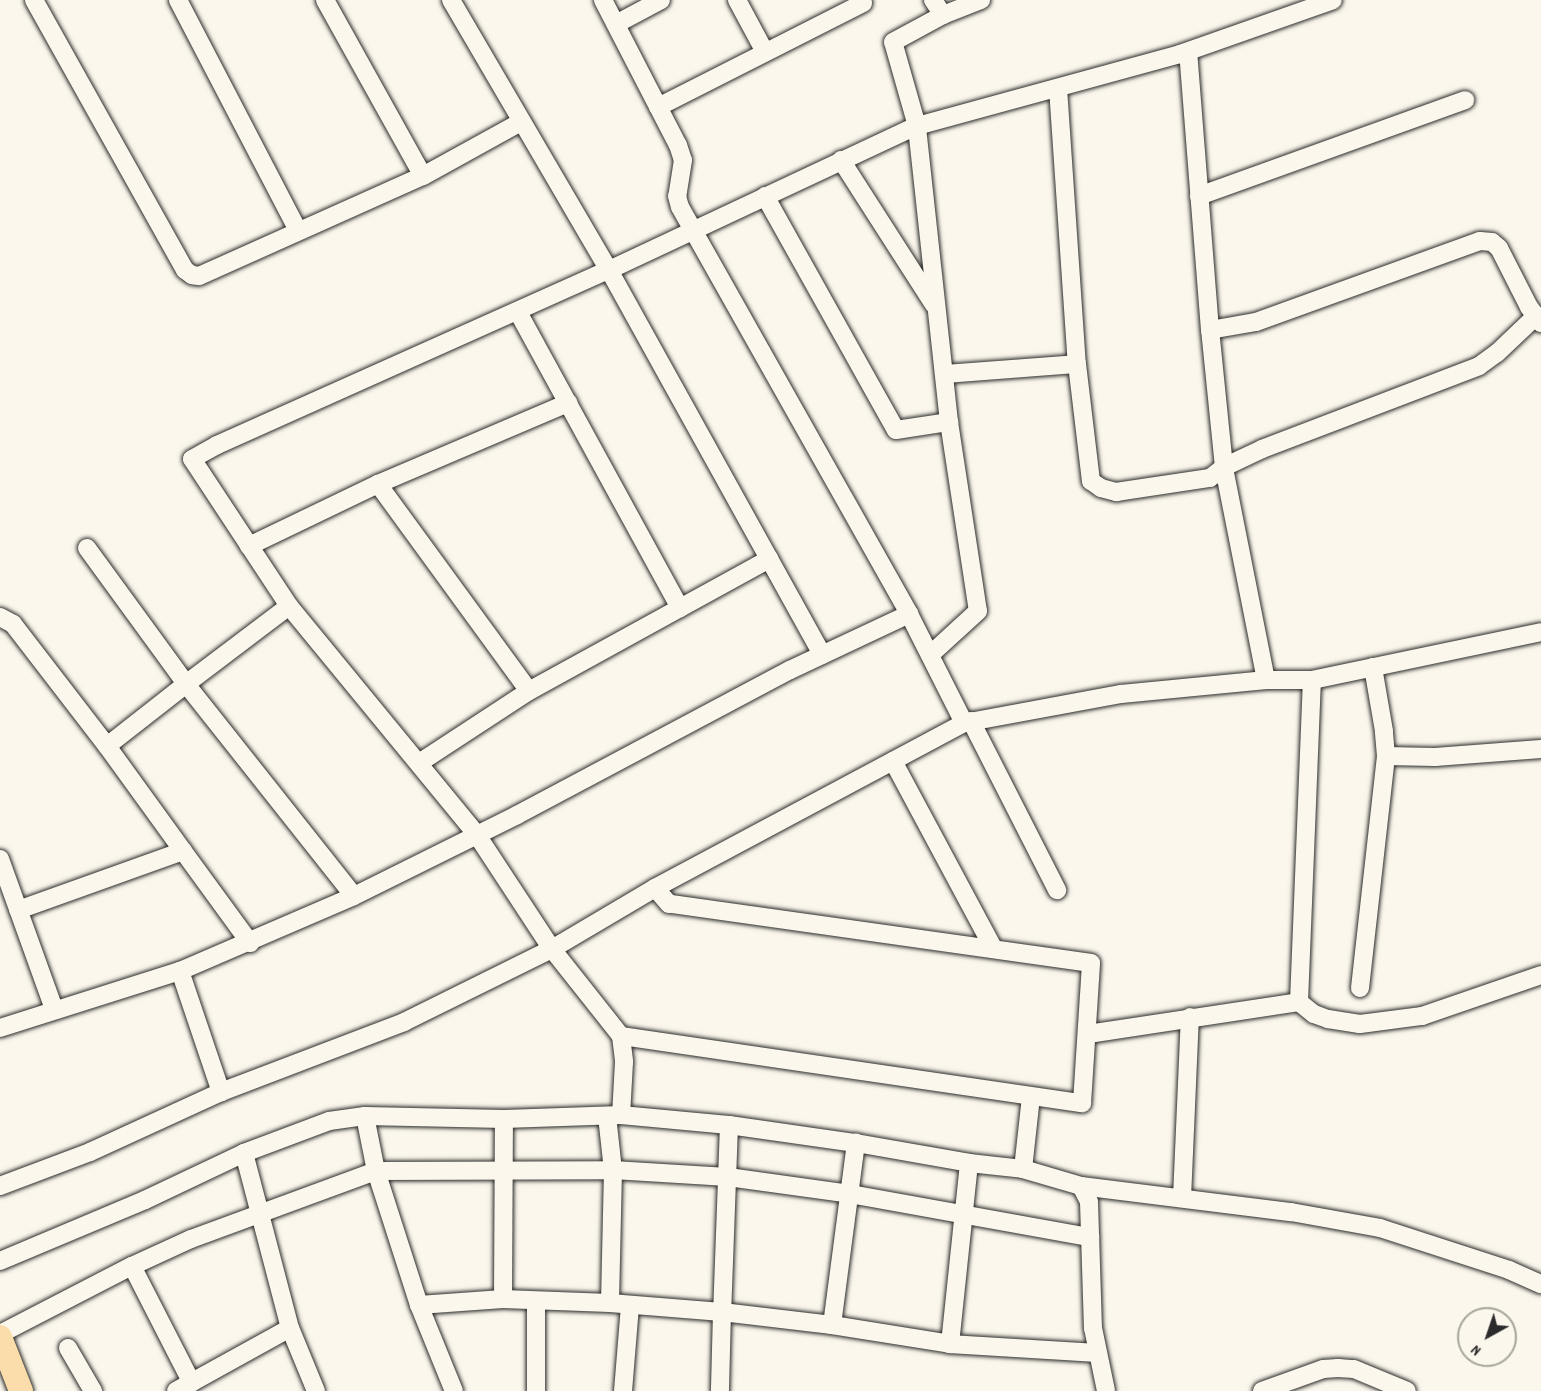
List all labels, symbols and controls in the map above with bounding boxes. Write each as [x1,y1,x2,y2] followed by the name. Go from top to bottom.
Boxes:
[1457,1307,1517,1367] north arrow
[1466,1338,1487,1361] text: N

